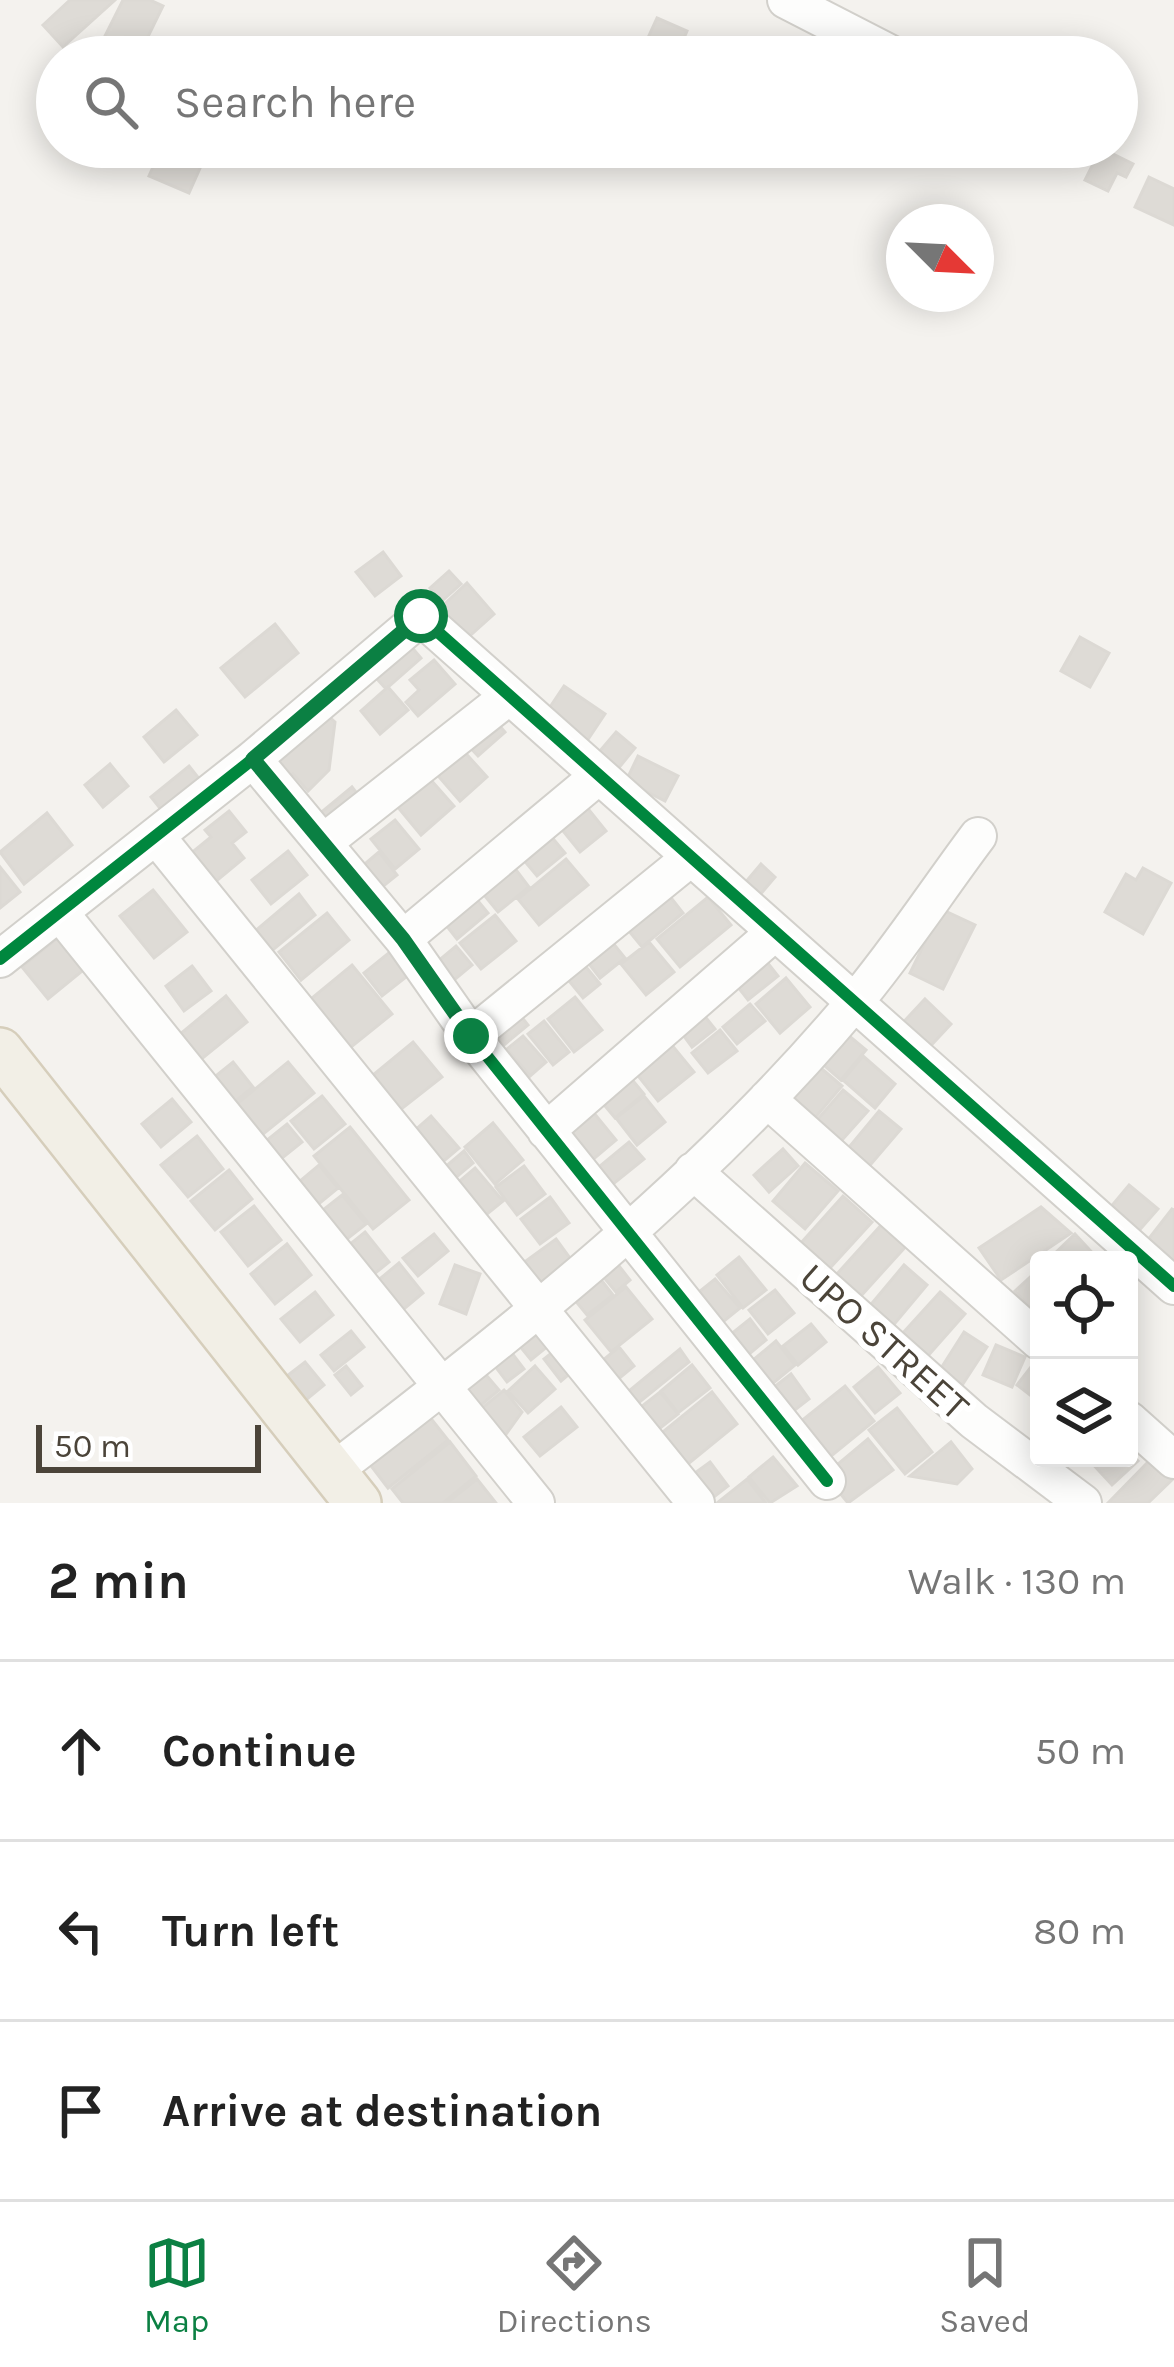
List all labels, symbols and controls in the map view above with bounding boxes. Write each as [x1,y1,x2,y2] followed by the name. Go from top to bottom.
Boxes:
[36,36,1138,168] search box
[78,69,144,135] icon: search
[174,76,416,128] text: Search here
[886,204,994,312] north arrow
[394,589,448,643] route start
[444,1009,498,1063] route end
[1030,1251,1138,1467] map controls
[1030,1251,1138,1359] button: locate
[790,1254,979,1430] street label: UPO STREET
[1030,1359,1138,1467] button: layers
[36,1419,261,1472] scale bar
[54,1427,131,1465] text: 50 m
[48,1551,189,1611] text: 2 min
[908,1558,1126,1604] text: Walk · 130 m
[48,1718,114,1784] icon: ahead
[162,1725,357,1777] text: Continue
[1035,1728,1126,1774] text: 50 m
[48,1898,114,1964] icon: left
[162,1905,339,1957] text: Turn left
[1033,1908,1126,1954] text: 80 m
[48,2078,114,2144] icon: arrive
[162,2085,602,2137] text: Arrive at destination
[144,2230,210,2340] tab: Map
[497,2230,652,2340] tab: Directions
[939,2230,1030,2340] tab: Saved

